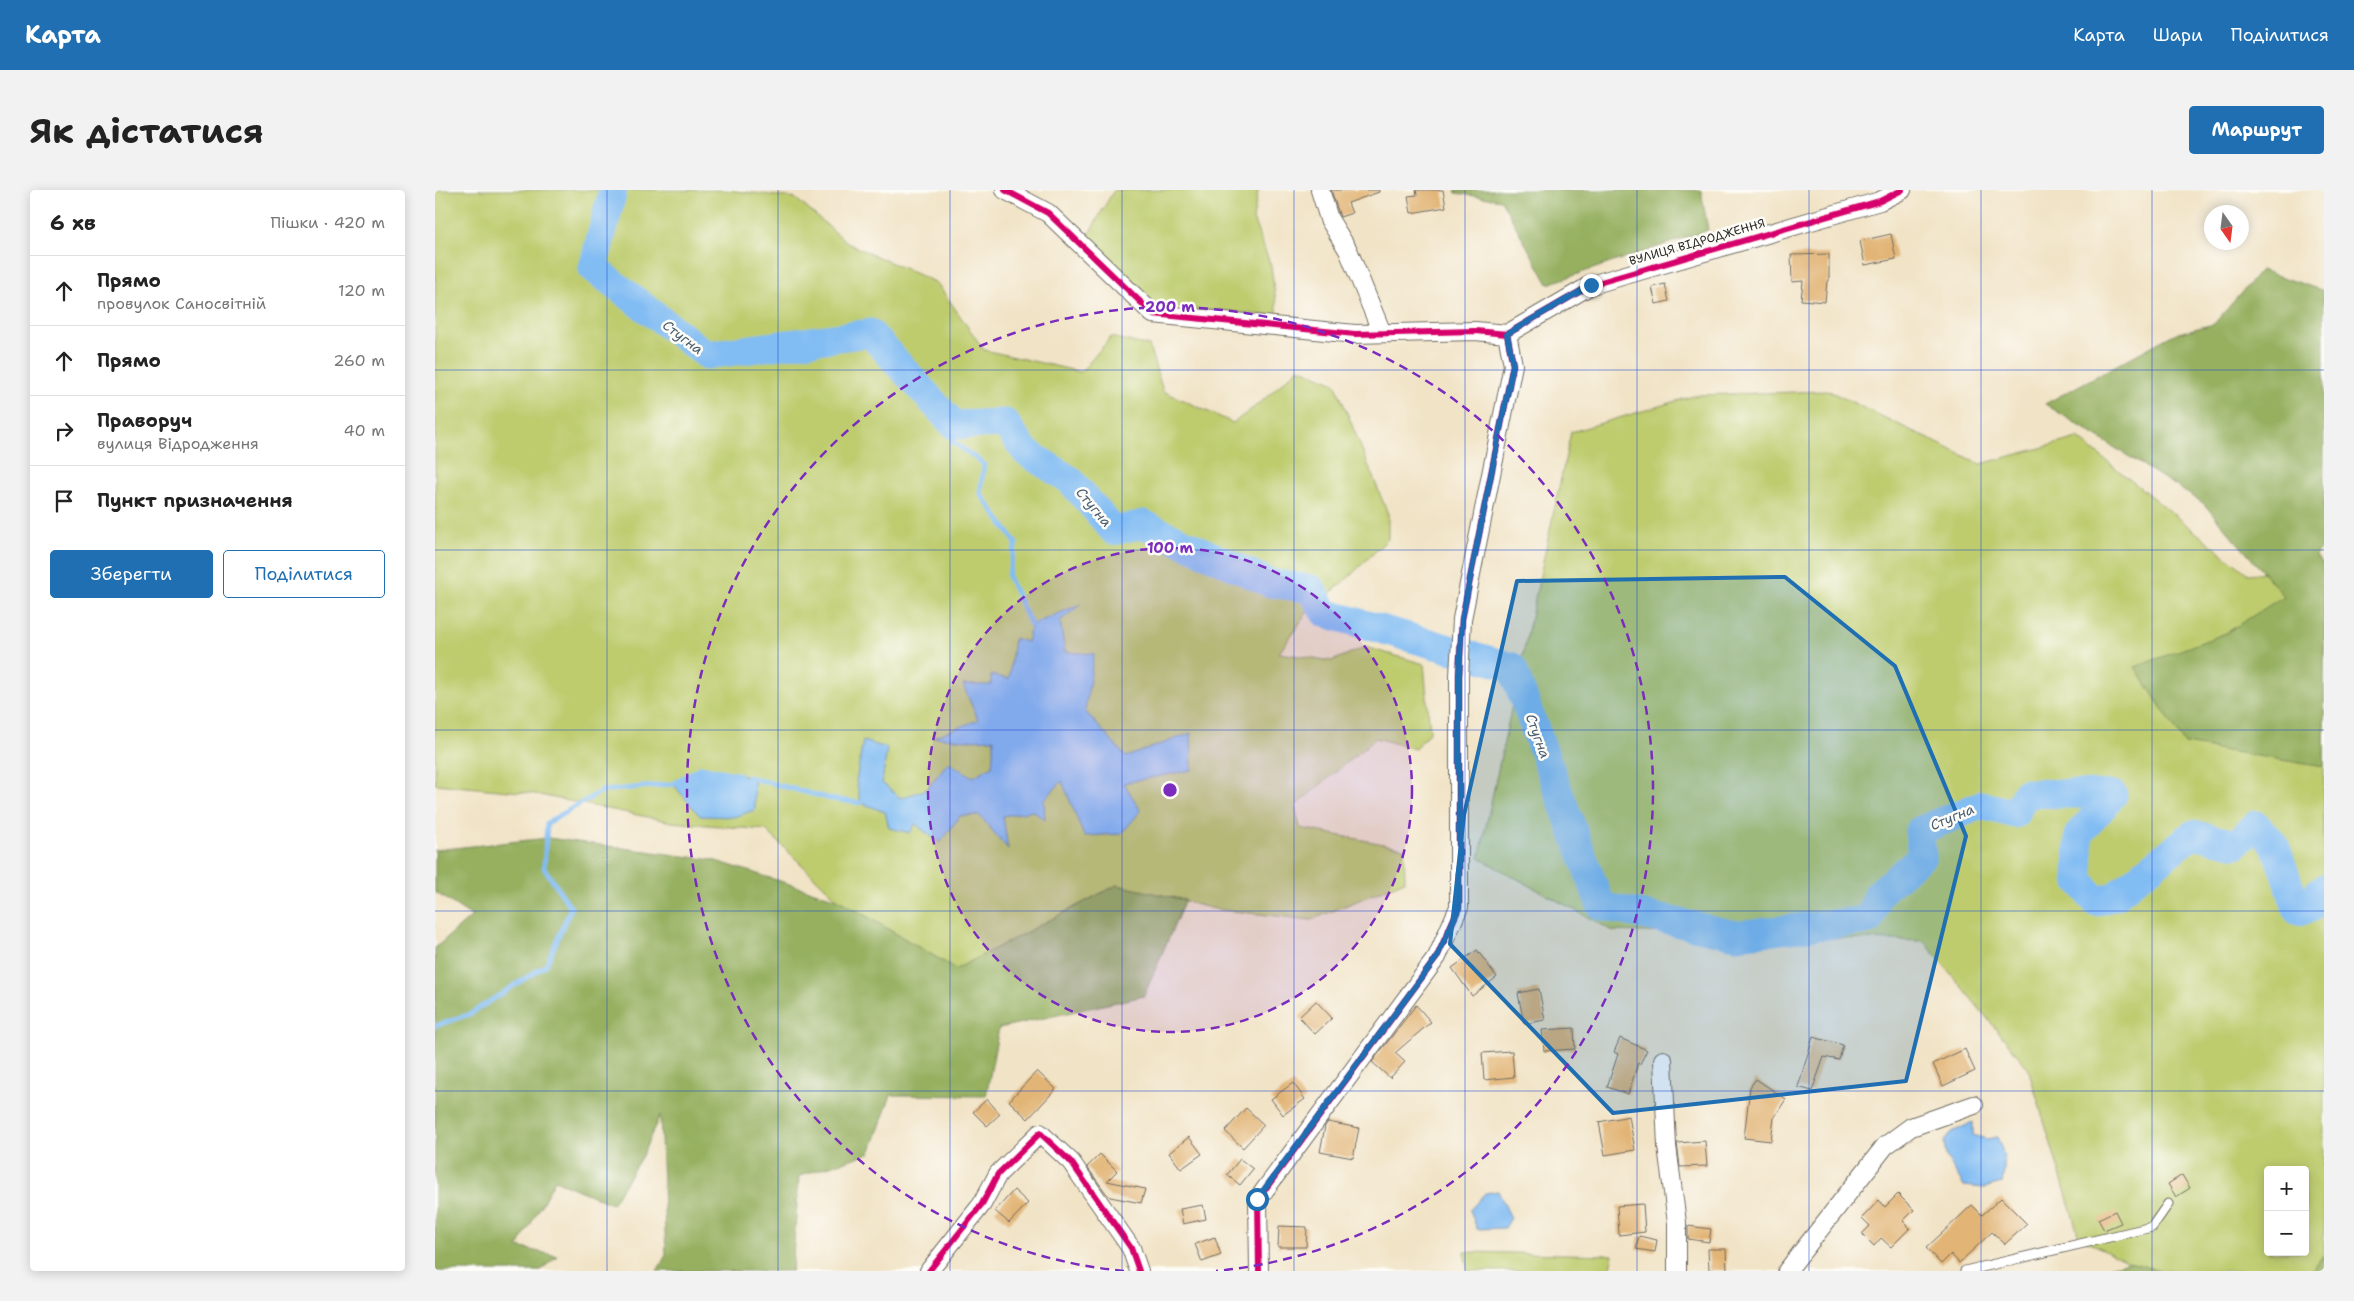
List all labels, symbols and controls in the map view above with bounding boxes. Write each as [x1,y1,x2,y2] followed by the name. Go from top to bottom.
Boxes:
[25,19,101,51] text: Карта
[2073,23,2125,47] text: Карта
[2153,23,2203,47] text: Шари
[2231,23,2329,47] text: Поділитися
[2189,106,2324,154] button: Маршрут
[30,107,264,154] text: Як дістатися
[2204,205,2249,250] north arrow
[50,209,96,237] text: 6 хв
[271,212,385,233] text: Пішки · 420 m
[1627,215,1767,269] street label: ВУЛИЦЯ ВІДРОДЖЕННЯ
[97,268,161,293] text: Прямо
[1580,274,1603,297] route end
[50,277,78,305] icon: ahead
[338,280,385,301] text: 120 m
[97,293,266,314] text: провулок Саносвітній
[1145,297,1195,317] text: 200 m
[659,316,707,358] water label: Стугна
[50,347,78,375] icon: ahead
[97,348,161,373] text: Прямо
[333,350,385,371] text: 260 m
[97,408,192,433] text: Праворуч
[50,417,78,445] icon: right
[343,420,385,441] text: 40 m
[97,433,259,454] text: вулиця Відродження
[1072,484,1116,530] water label: Стугна
[50,487,78,515] icon: arrive
[97,488,293,513] text: Пункт призначення
[1147,538,1193,558] text: 100 m
[50,550,213,598] button: Зберегти
[223,550,385,598] button: Поділитися
[1522,711,1554,761] water label: Стугна
[1161,781,1179,799] centre of rings
[1927,800,1977,834] water label: Стугна
[2264,1166,2309,1256] map controls
[2264,1166,2309,1211] button: +
[1246,1188,1269,1211] route start
[2264,1211,2309,1256] button: −

